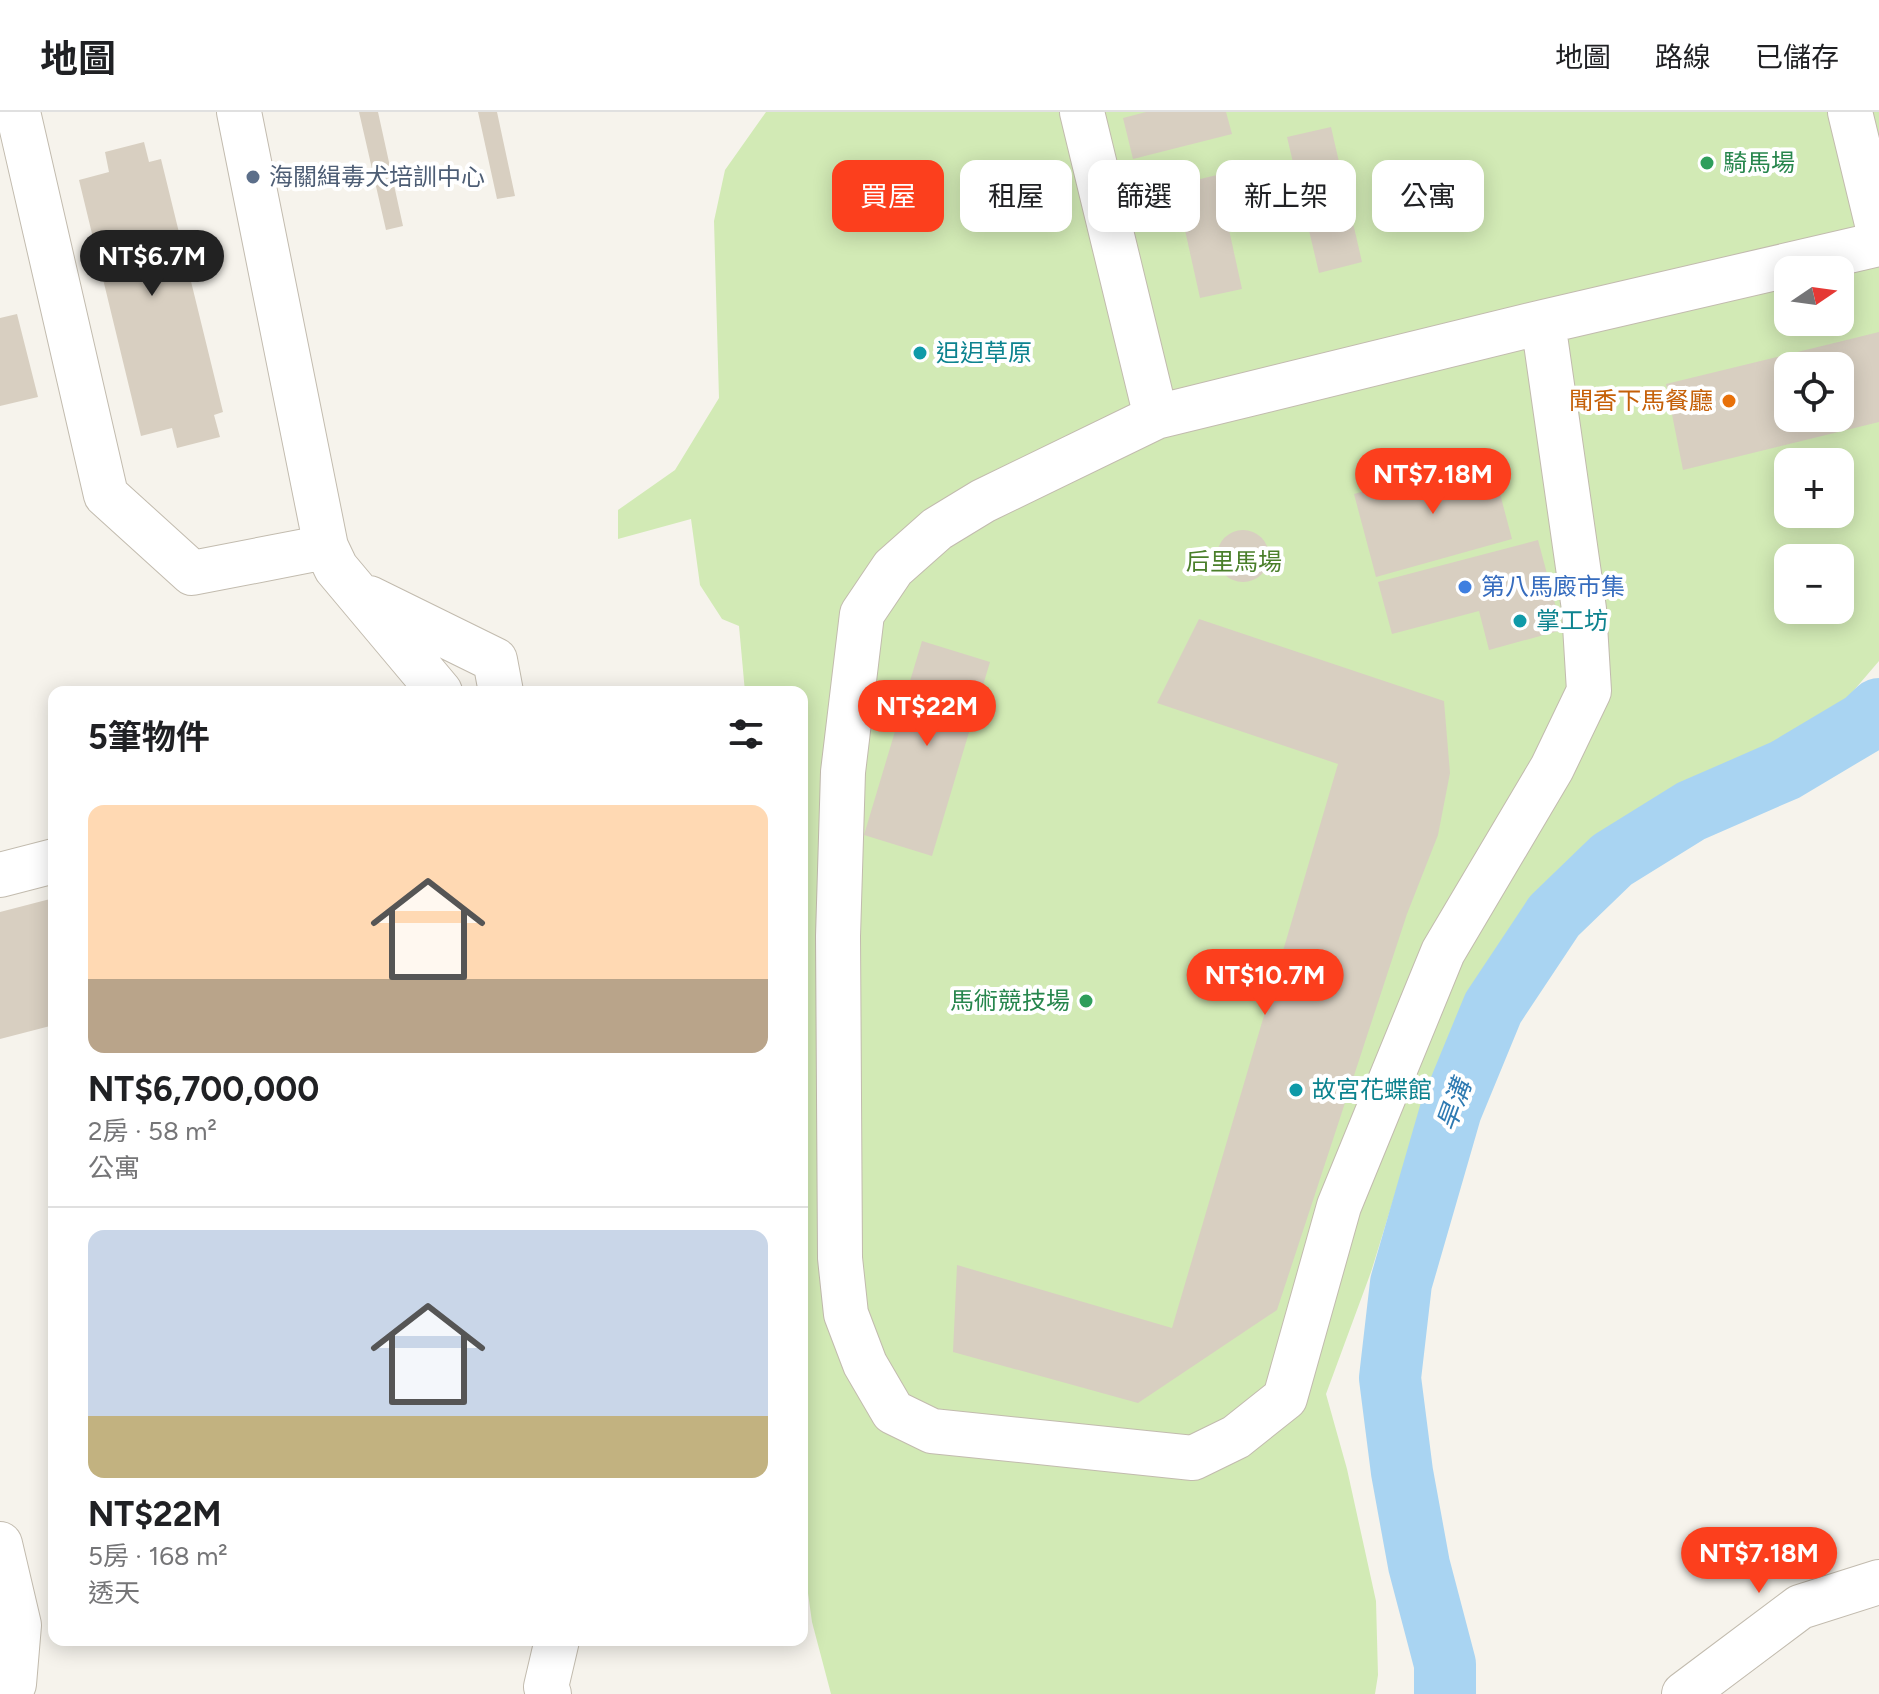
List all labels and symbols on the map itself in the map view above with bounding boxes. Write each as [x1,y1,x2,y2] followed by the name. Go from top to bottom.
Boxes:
[1723,148,1795,177] place label: 騎馬場
[1698,154,1716,172] marker: 騎馬場
[269,162,485,191] place label: 海關緝毒犬培訓中心
[244,168,262,186] marker: 海關緝毒犬培訓中心
[78,230,226,298] pin: NT$6.7M
[1774,256,1854,336] north arrow
[936,338,1032,367] place label: 𨑨迌草原
[911,344,929,362] marker: 𨑨迌草原
[1569,386,1713,415] place label: 聞香下馬餐廳
[1720,392,1738,410] marker: 聞香下馬餐廳
[1350,448,1516,516] pin: NT$7.18M
[1186,547,1282,576] park label: 后里馬場
[1481,572,1625,601] place label: 第八馬廄市集
[1456,578,1474,596] marker: 第八馬廄市集
[1536,606,1608,635] place label: 掌工坊
[1511,612,1529,630] marker: 掌工坊
[862,680,992,748] pin: NT$22M
[1182,949,1348,1017] pin: NT$10.7M
[950,986,1070,1015] place label: 馬術競技場
[1077,992,1095,1010] marker: 馬術競技場
[1430,1071,1479,1135] water label: 旱溝
[1312,1075,1432,1104] place label: 故宮花蝶館
[1287,1081,1305,1099] marker: 故宮花蝶館
[1676,1527,1842,1595] pin: NT$7.18M

